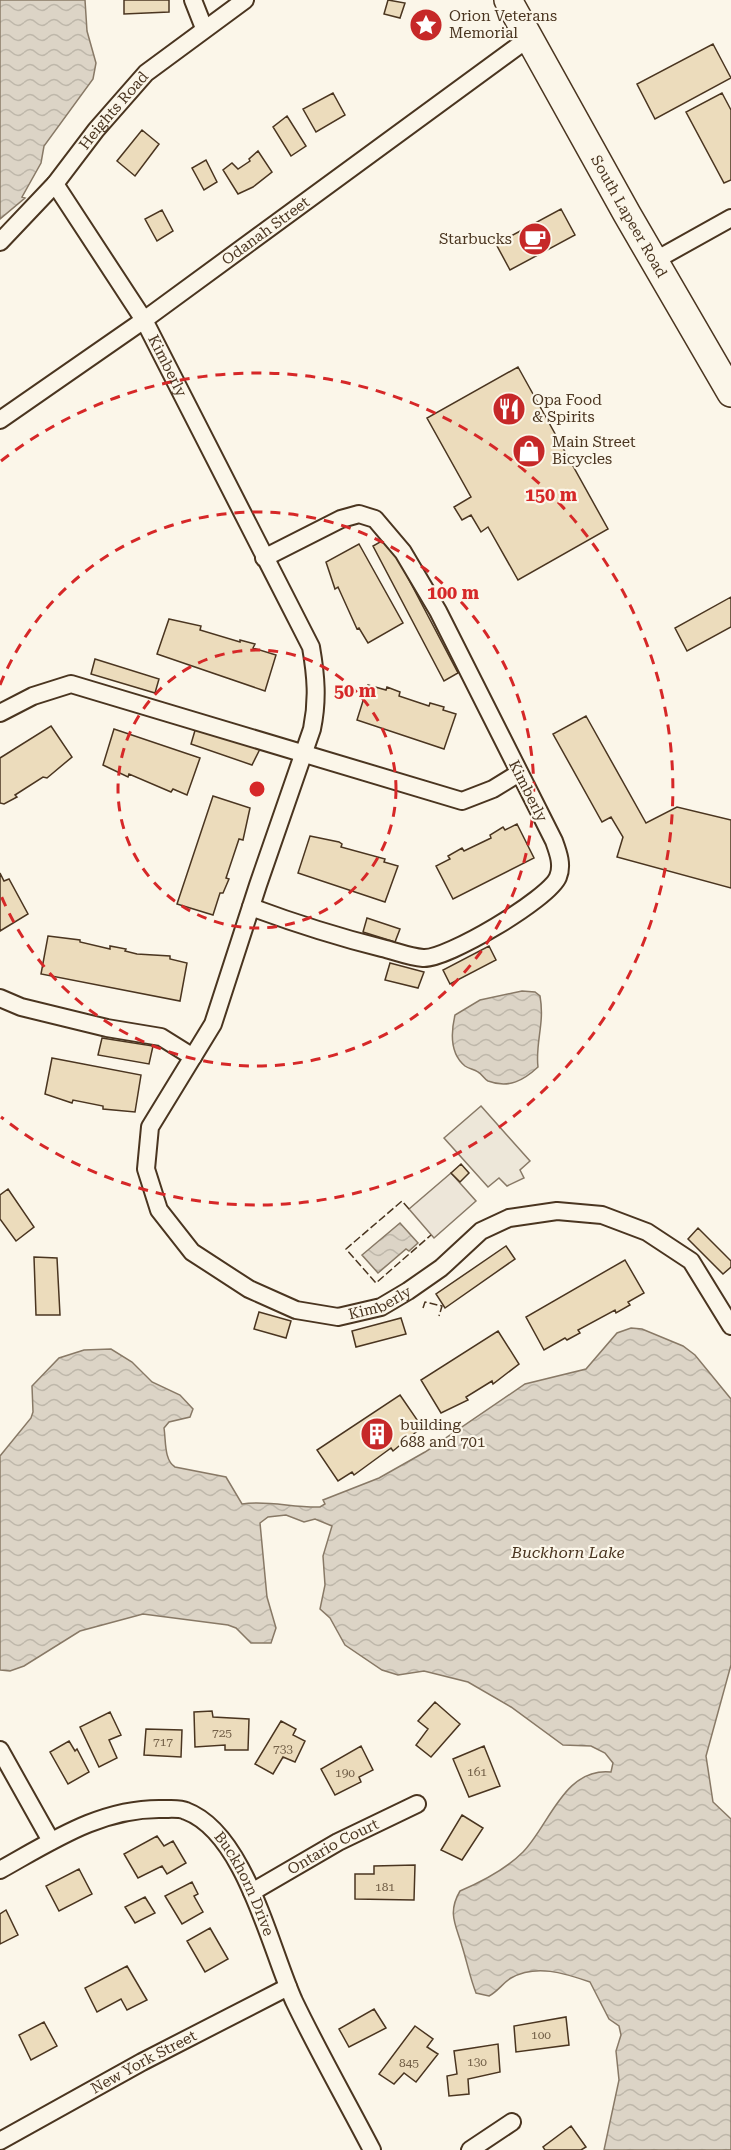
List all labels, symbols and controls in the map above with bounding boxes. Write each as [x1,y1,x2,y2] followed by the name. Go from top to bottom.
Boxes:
[408,7,444,43] place icon: Orion Veterans Memorial
[449,7,557,42] place label: Orion Veterans Memorial
[75,68,152,153] street label: Heights Road
[587,152,671,281] street label: South Lapeer Road
[218,193,313,269] street label: Odanah Street
[517,221,553,257] cafe icon: Starbucks
[439,230,512,248] place label: Starbucks
[144,332,191,400] street label: Kimberly
[491,391,527,427] restaurant icon: Opa Food & Spirits
[532,391,602,426] place label: Opa Food & Spirits
[511,433,547,469] shop icon: Main Street Bicycles
[552,433,636,468] place label: Main Street Bicycles
[525,484,578,505] text: 150 m
[427,582,480,603] text: 100 m
[334,680,377,701] text: 50 m
[505,757,551,825] street label: Kimberly
[247,779,267,799] centre of rings
[346,1282,414,1323] street label: Kimberly
[359,1416,395,1452] building icon: building 688 and 701
[400,1416,485,1451] place label: building 688 and 701
[510,1543,625,1562] water label: Buckhorn Lake
[212,1726,232,1740] house number: 725
[153,1735,173,1749] house number: 717
[273,1742,293,1756] house number: 733
[467,1765,487,1779] house number: 161
[335,1766,355,1780] house number: 190
[284,1815,382,1878] street label: Ontario Court
[210,1828,278,1938] street label: Buckhorn Drive
[375,1880,395,1894] house number: 181
[88,2026,200,2098] street label: New York Street
[531,2028,551,2042] house number: 100
[467,2055,487,2069] house number: 130
[399,2056,419,2070] house number: 845

